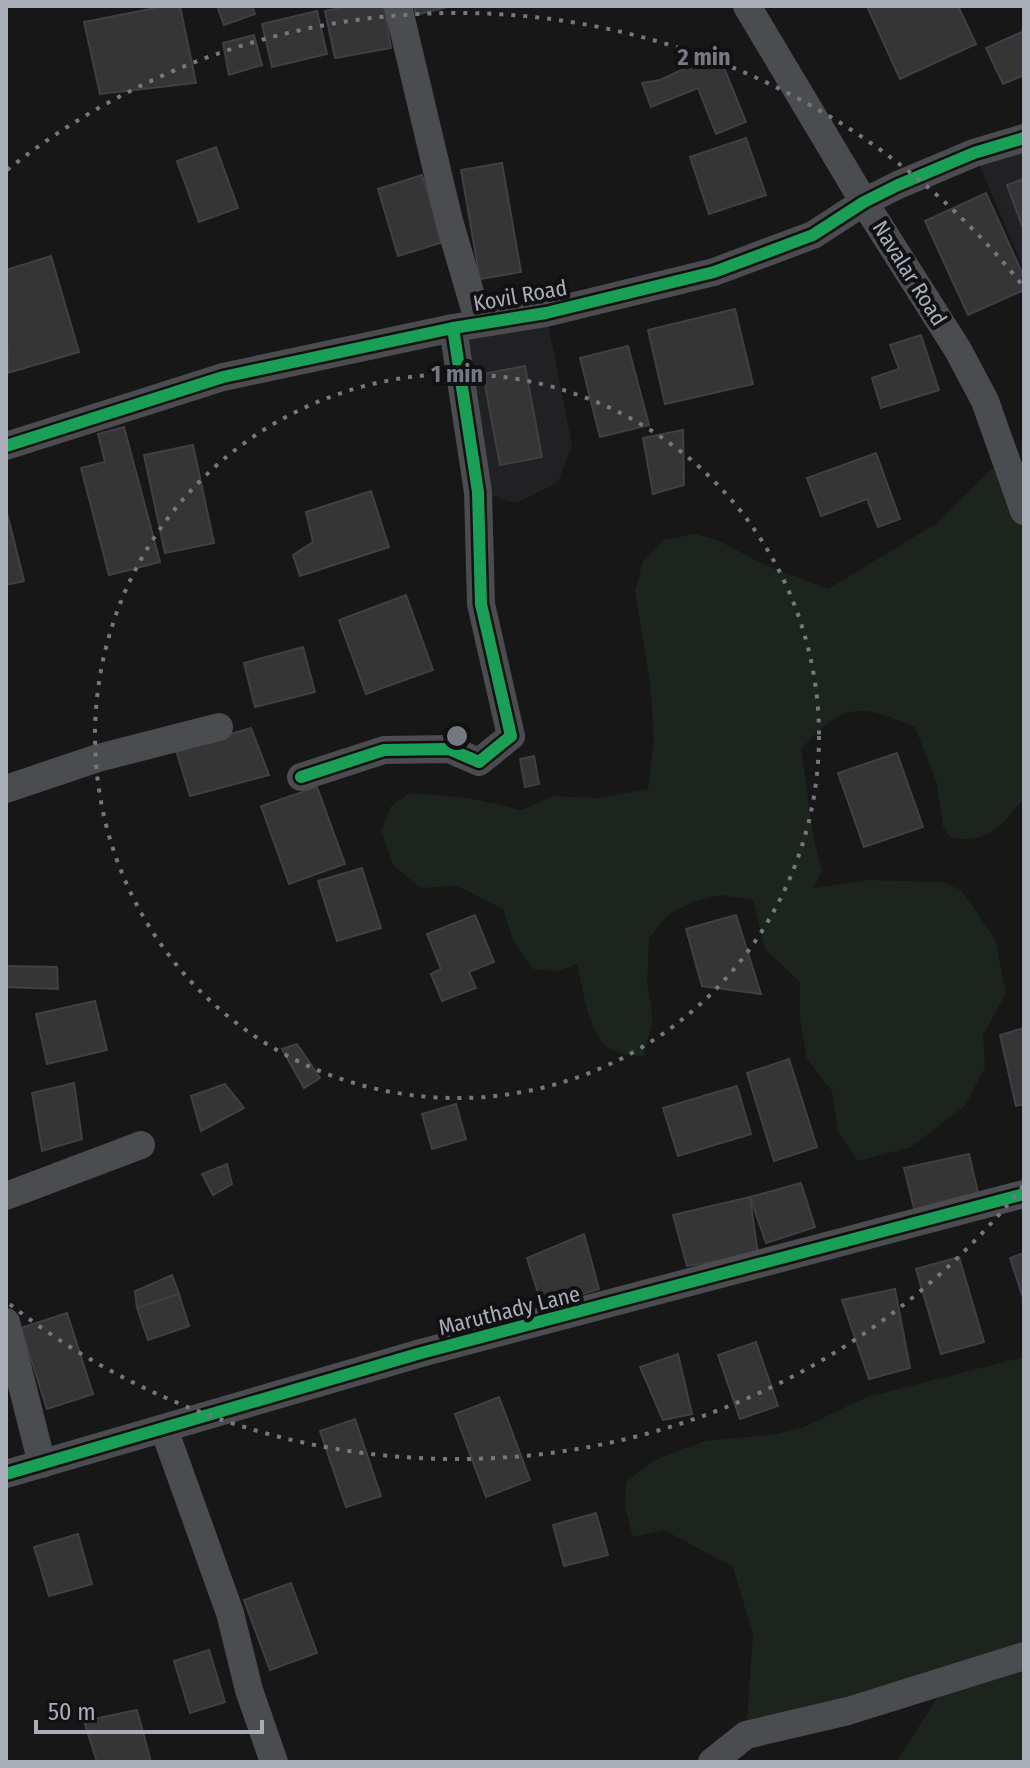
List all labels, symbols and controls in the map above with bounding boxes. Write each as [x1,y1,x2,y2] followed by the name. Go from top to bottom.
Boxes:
[676,43,731,71] text: 2 min
[867,216,952,331] street label: Navalar Road
[471,274,569,317] street label: Kovil Road
[431,360,483,388] text: 1 min
[443,722,471,750] centre of rings
[436,1280,583,1341] street label: Maruthady Lane
[36,1684,262,1734] scale bar
[48,1698,96,1726] text: 50 m

